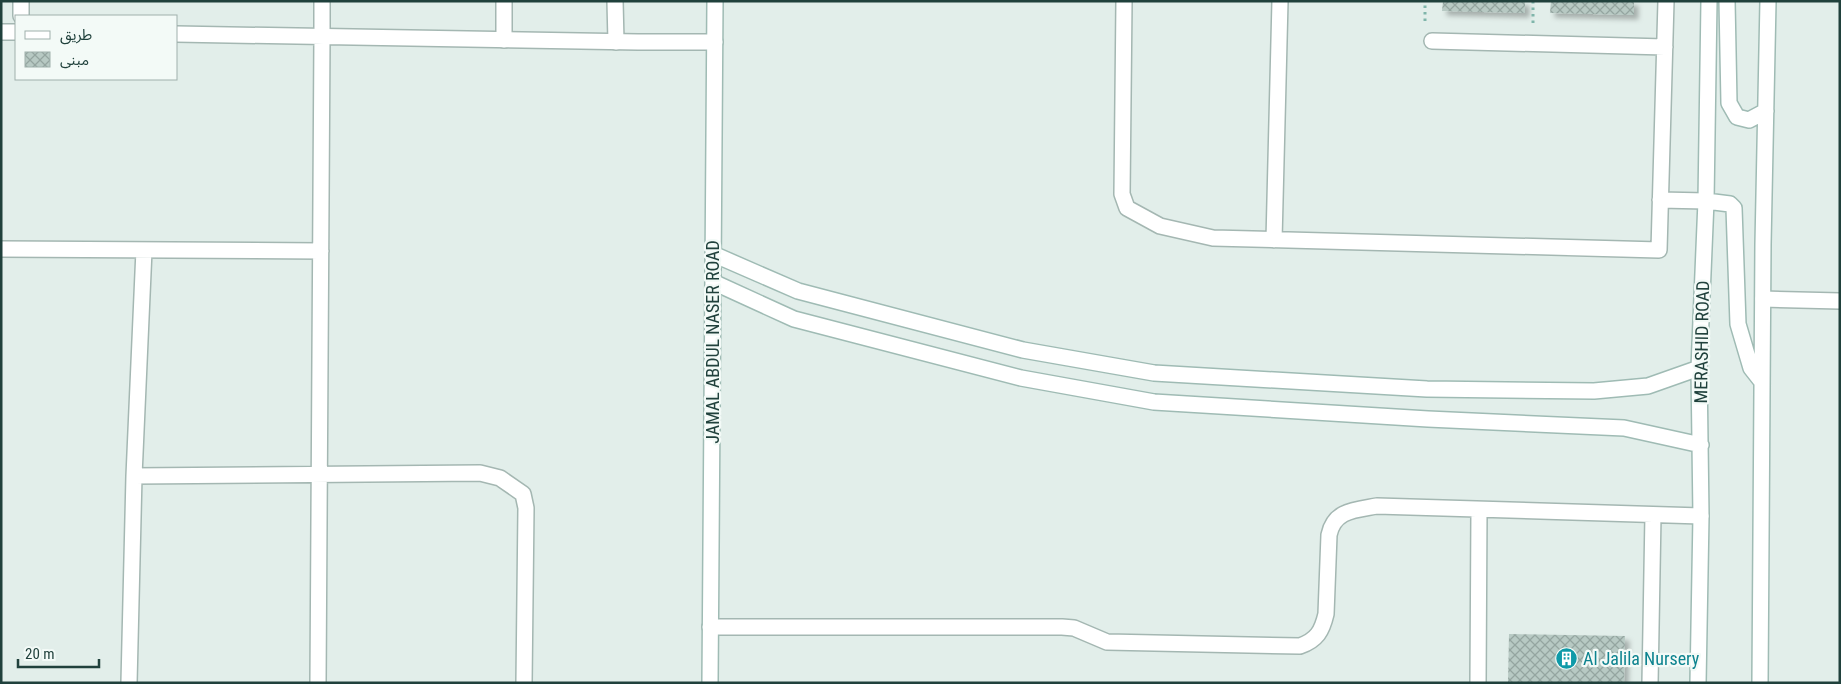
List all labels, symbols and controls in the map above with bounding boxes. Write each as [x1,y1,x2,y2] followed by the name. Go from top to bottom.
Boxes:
[15,15,178,80] legend
[60,26,92,45] text: طريق
[60,51,89,69] text: مبنى
[702,240,723,444] street label: JAMAL ABDUL NASER ROAD
[1690,280,1713,404] street label: MERASHID ROAD
[18,636,99,668] scale bar
[25,645,55,663] text: 20 m
[1555,647,1579,671] building icon: Al Jalila Nursery
[1583,648,1700,669] place label: Al Jalila Nursery

